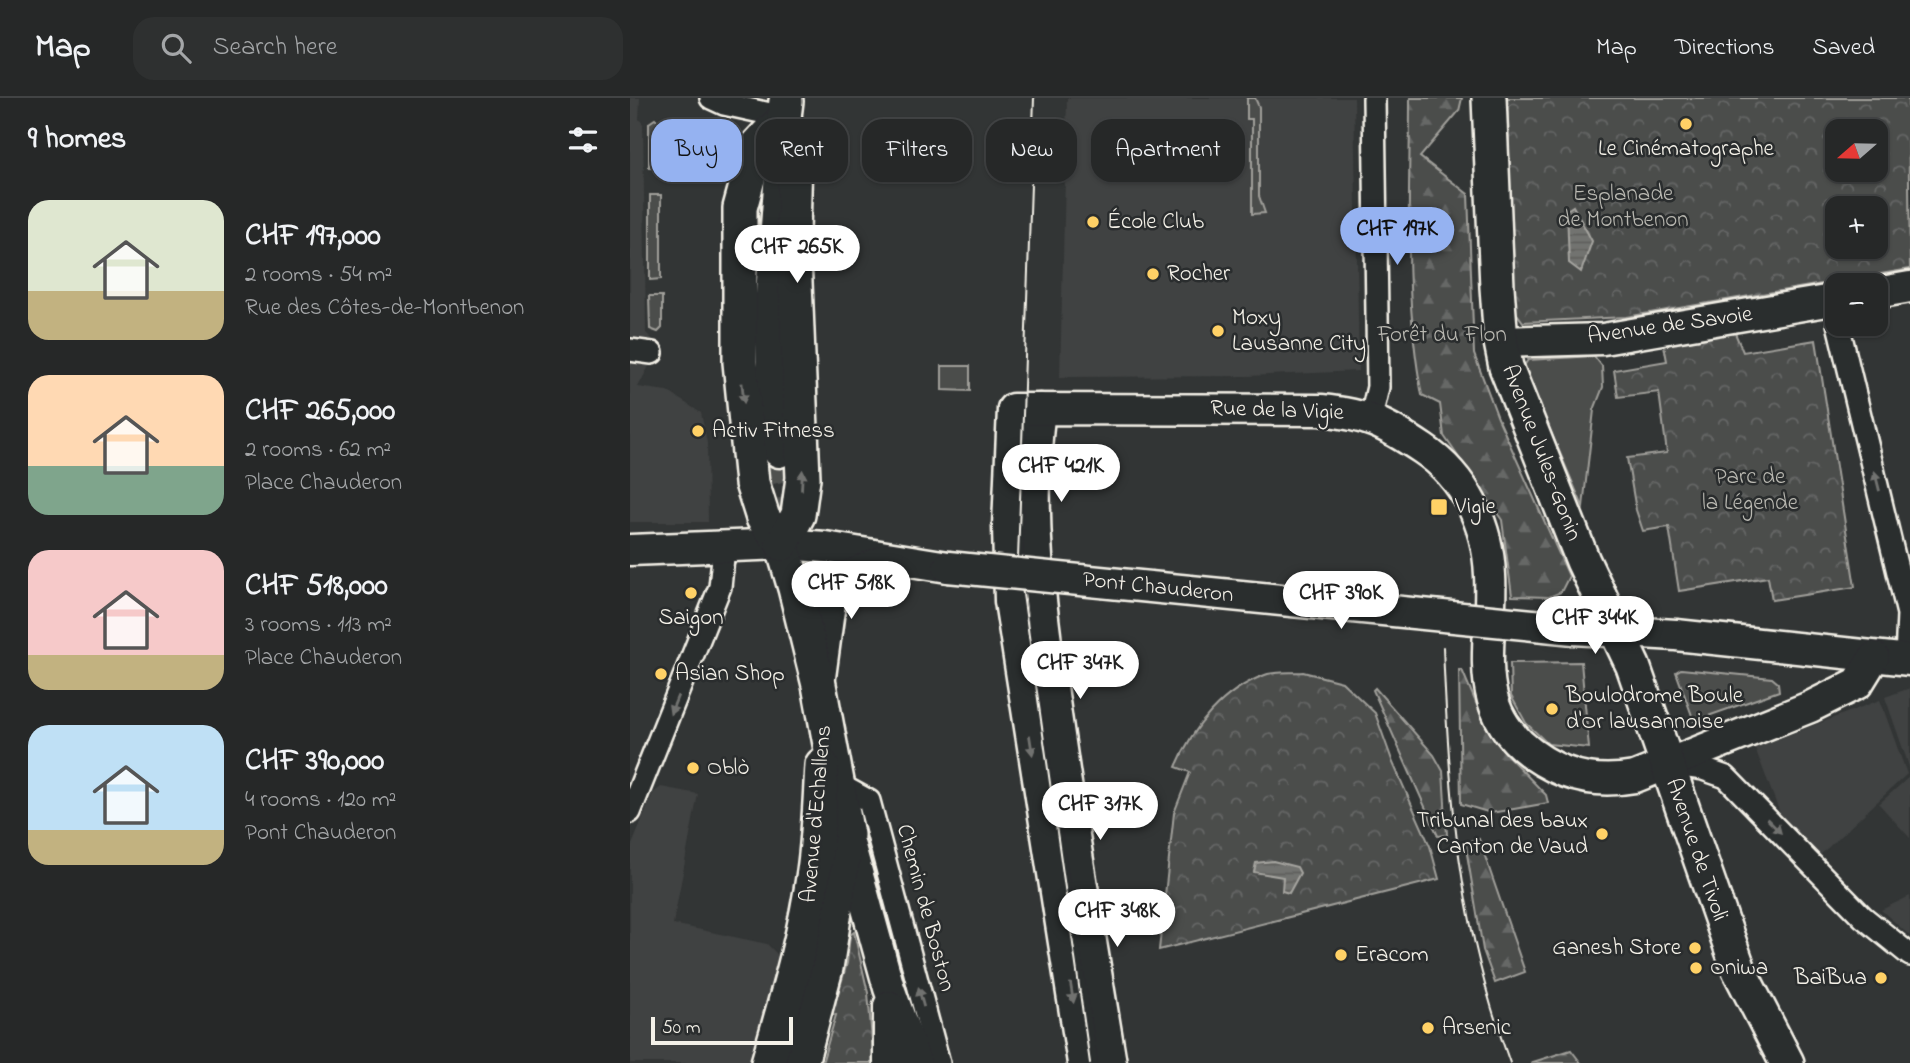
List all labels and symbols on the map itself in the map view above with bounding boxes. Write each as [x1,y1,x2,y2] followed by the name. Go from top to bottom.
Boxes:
[1678,116,1694,132] marker: Le Cinématographe
[1825,119,1888,182] north arrow
[1598,133,1775,167] place label: Le Cinématographe
[1557,178,1689,237] park label: Esplanade de Montbenon
[1107,206,1204,239] place label: École Club
[1325,208,1469,267] pin: CHF 197K
[1085,214,1101,230] marker: École Club
[725,226,869,285] pin: CHF 265K
[1167,258,1231,291] place label: Rocher
[1145,266,1161,282] marker: Rocher
[1586,298,1755,354] street label: Avenue de Savoie
[1232,302,1366,363] place label: Moxy Lausanne City
[1376,319,1507,352] park label: Forêt du Flon
[1210,323,1226,339] marker: Moxy Lausanne City
[1492,360,1590,546] street label: Avenue Jules-Gonin
[738,382,749,404] one-way arrow
[1210,392,1345,431] street label: Rue de la Vigie
[712,415,835,448] place label: Activ Fitness
[690,423,706,439] marker: Activ Fitness
[989,444,1133,504] pin: CHF 421K
[1702,461,1799,521] park label: Parc de la Légende
[797,469,808,491] one-way arrow
[1871,470,1882,492] one-way arrow
[1454,491,1497,525] place label: Vigie
[1429,497,1449,517] marker: Vigie
[779,561,923,621] pin: CHF 518K
[1081,564,1235,612] street label: Pont Chauderon
[1269,572,1413,631] pin: CHF 390K
[683,585,699,601] marker: Saigon
[1523,596,1667,656] pin: CHF 344K
[659,602,723,636] place label: Saigon
[1008,642,1152,701] pin: CHF 347K
[675,658,785,691] place label: Asian Shop
[653,666,669,682] marker: Asian Shop
[1565,680,1744,739] place label: Boulodrome Boule d'Or lausannoise
[668,694,679,715] one-way arrow
[1544,701,1560,717] marker: Boulodrome Boule d'Or lausannoise
[793,724,841,904] street label: Avenue d'Echallens
[1026,734,1037,756] one-way arrow
[707,752,749,785] place label: Oblò
[685,760,701,776] marker: Oblò
[1656,774,1736,926] street label: Avenue de Tivoli
[1028,782,1172,842] pin: CHF 317K
[1416,805,1588,864] place label: Tribunal des baux Canton de Vaud
[1765,817,1781,834] one-way arrow
[887,821,963,995] street label: Chemin de Boston
[1594,826,1610,842] marker: Tribunal des baux Canton de Vaud
[1045,890,1189,949] pin: CHF 348K
[1552,932,1682,965] place label: Ganesh Store
[1355,939,1429,972] place label: Eracom
[1687,940,1703,956] marker: Ganesh Store
[1333,947,1349,963] marker: Eracom
[1710,952,1768,985] place label: Oniwa
[1688,960,1704,976] marker: Oniwa
[1793,962,1867,995] place label: BaiBua
[1873,970,1889,986] marker: BaiBua
[1067,982,1078,1004] one-way arrow
[915,986,926,1008] one-way arrow
[1442,1012,1512,1045] place label: Arsenic
[651,1014,793,1046] scale bar
[1420,1020,1436,1036] marker: Arsenic

